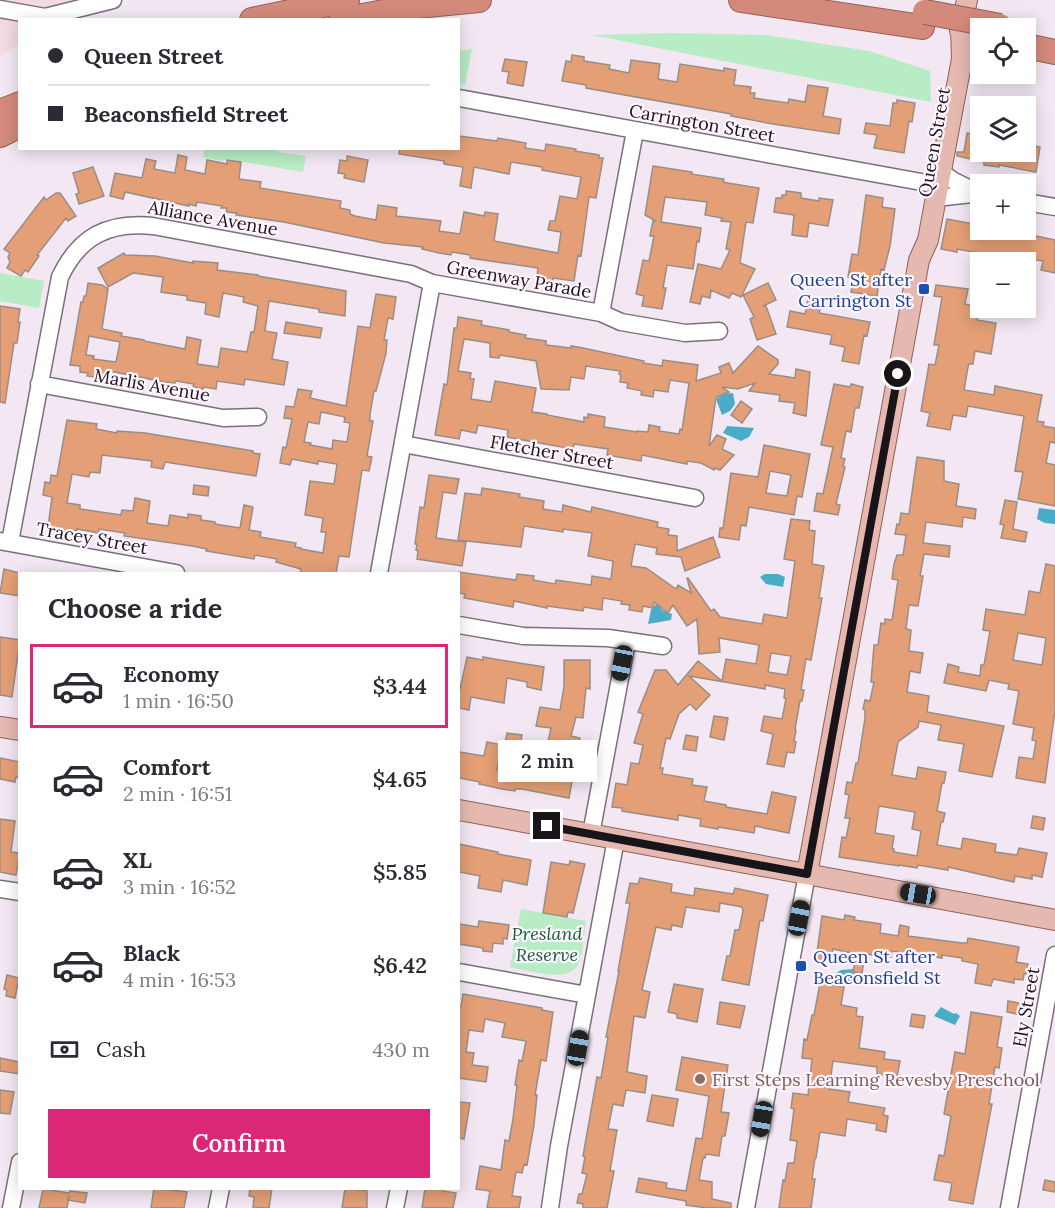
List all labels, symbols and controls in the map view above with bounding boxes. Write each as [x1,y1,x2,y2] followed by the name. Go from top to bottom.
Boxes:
[970,18,1036,318] map controls
[970,18,1036,84] button: locate
[84,42,223,70] text: Queen Street
[913,85,955,199] street label: Queen Street
[970,96,1036,162] button: layers
[627,99,777,147] street label: Carrington Street
[84,100,288,128] text: Beaconsfield Street
[970,174,1036,240] button: +
[145,195,280,241] street label: Alliance Avenue
[970,252,1036,318] button: −
[445,255,593,303] street label: Greenway Parade
[790,268,912,312] place label: Queen St after Carrington St
[917,282,931,296] marker: Queen St after Carrington St
[884,360,911,387] route start
[92,363,212,407] street label: Marlis Avenue
[488,430,616,474] street label: Fletcher Street
[35,517,149,559] street label: Tracey Street
[48,591,222,625] text: Choose a ride
[610,644,634,682] car
[51,659,105,713] icon: car
[123,660,219,688] text: Economy
[373,672,427,700] text: $3.44
[123,688,234,713] text: 1 min · 16:50
[498,739,596,781] callout: 2 min
[521,748,574,773] text: 2 min
[51,752,105,806] icon: car
[123,753,211,781] text: Comfort
[373,765,427,793] text: $4.65
[123,781,232,806] text: 2 min · 16:51
[533,812,560,839] route end
[51,845,105,899] icon: car
[123,846,152,874] text: XL
[373,858,427,886] text: $5.85
[123,874,236,899] text: 3 min · 16:52
[899,882,937,906] car
[787,899,811,937] car
[511,922,583,966] park label: Presland Reserve
[51,938,105,992] icon: car
[123,939,180,967] text: Black
[813,945,941,989] place label: Queen St after Beaconsfield St
[373,951,427,979] text: $6.42
[794,959,808,973] marker: Queen St after Beaconsfield St
[1008,965,1044,1049] street label: Ely Street
[123,967,236,992] text: 4 min · 16:53
[566,1029,590,1067] car
[48,1033,81,1066] icon: cash
[96,1035,146,1063] text: Cash
[372,1037,430,1062] text: 430 m
[712,1068,1040,1091] place label: First Steps Learning Revesby Preschool
[693,1072,707,1086] marker: First Steps Learning Revesby Preschool
[750,1100,774,1138] car
[48,1109,430,1178] button: Confirm

